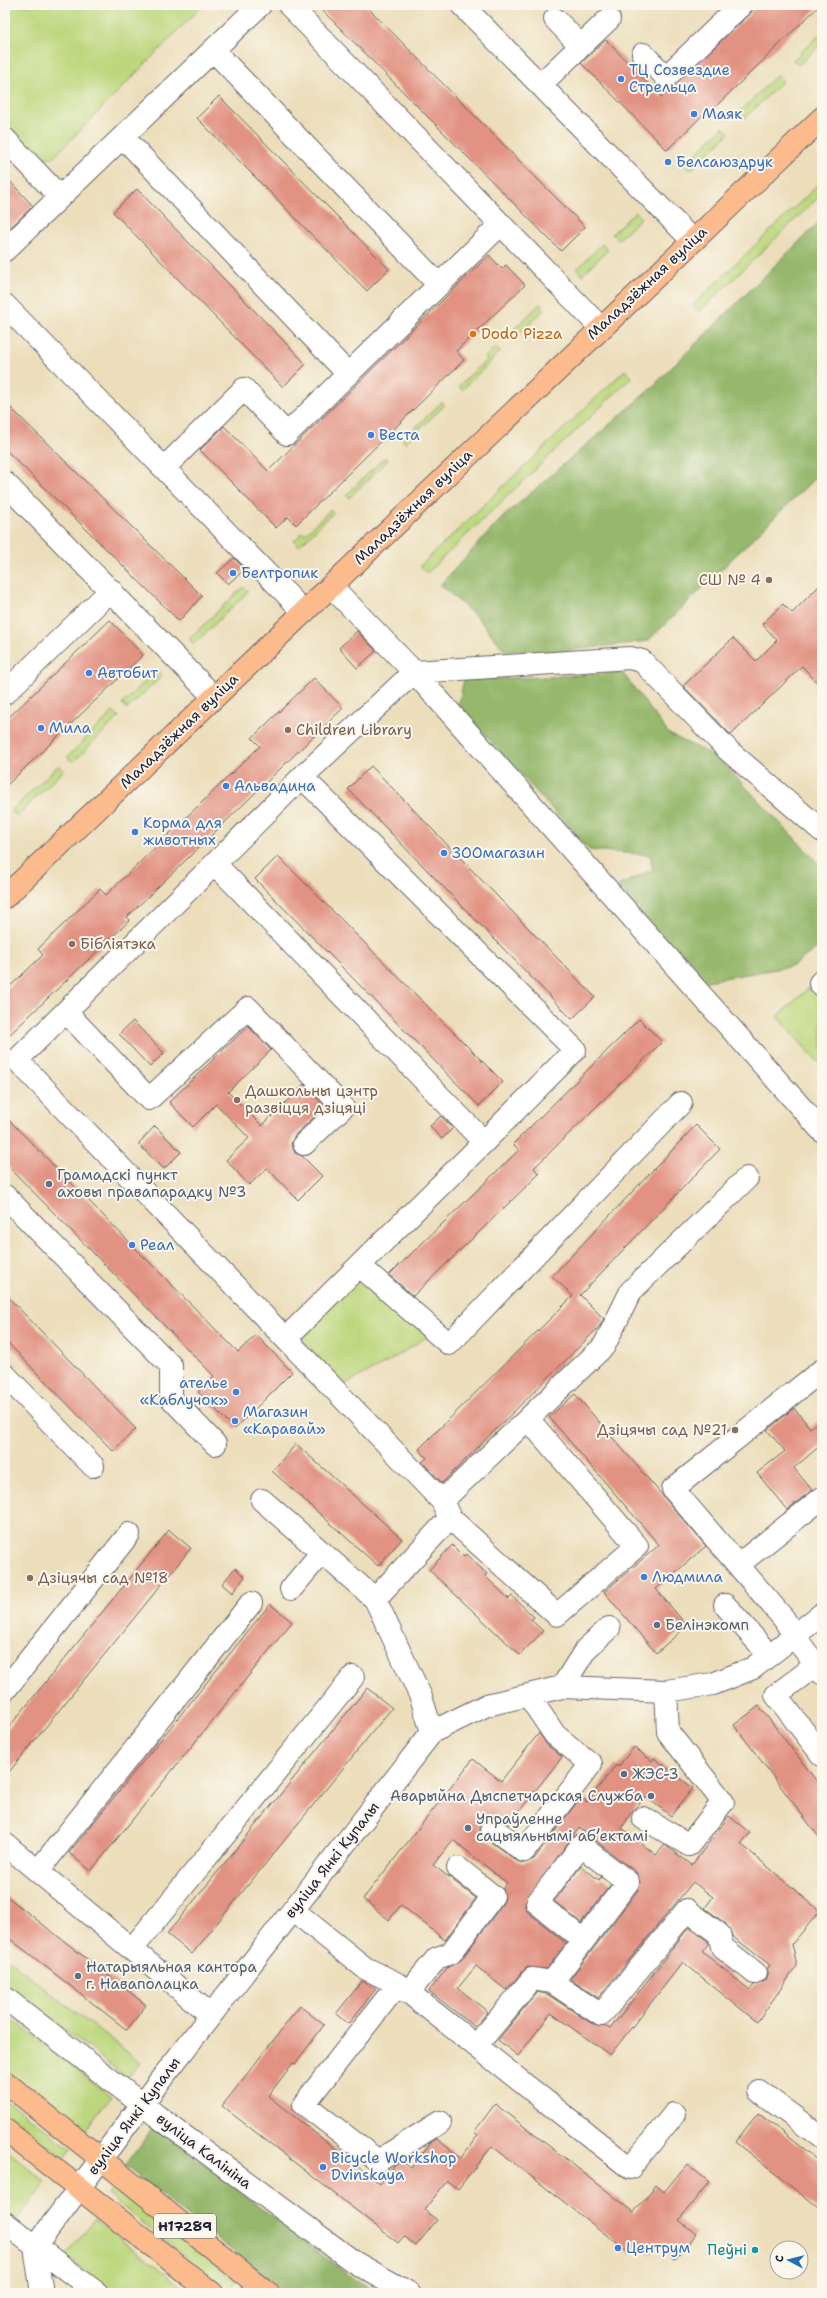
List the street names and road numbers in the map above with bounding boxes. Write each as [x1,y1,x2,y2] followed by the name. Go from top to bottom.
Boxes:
[582,221,712,344] street label: Маладзёжная вуліца
[349,445,477,569] street label: Маладзёжная вуліца
[115,669,243,793] street label: Маладзёжная вуліца
[280,1798,384,1922] street label: вуліца Янкі Купалы
[83,2053,185,2179] street label: вуліца Янкі Купалы
[152,2109,256,2194] street label: вуліца Калініна
[154,2214,216,2238] road number: Н17289

